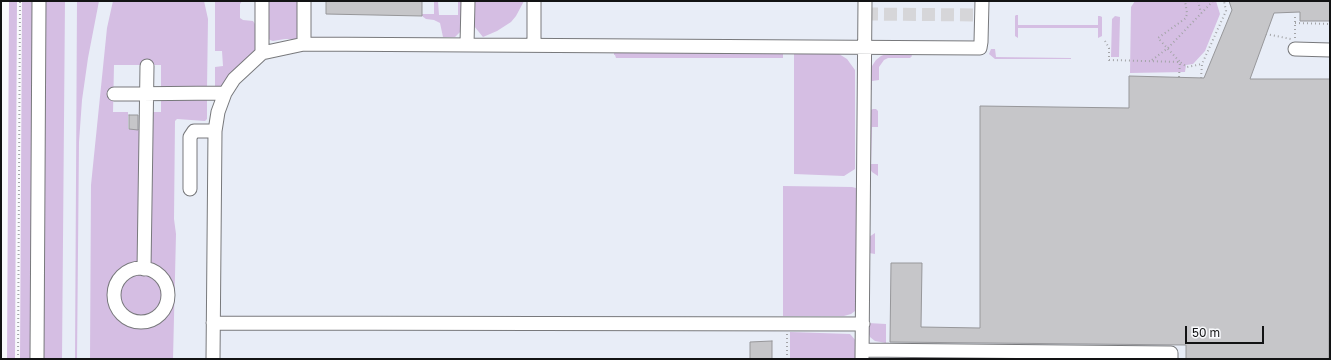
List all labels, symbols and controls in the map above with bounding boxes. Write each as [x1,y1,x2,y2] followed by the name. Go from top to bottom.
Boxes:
[1187,318,1266,344] scale bar
[1192,325,1220,340] text: 50 m

